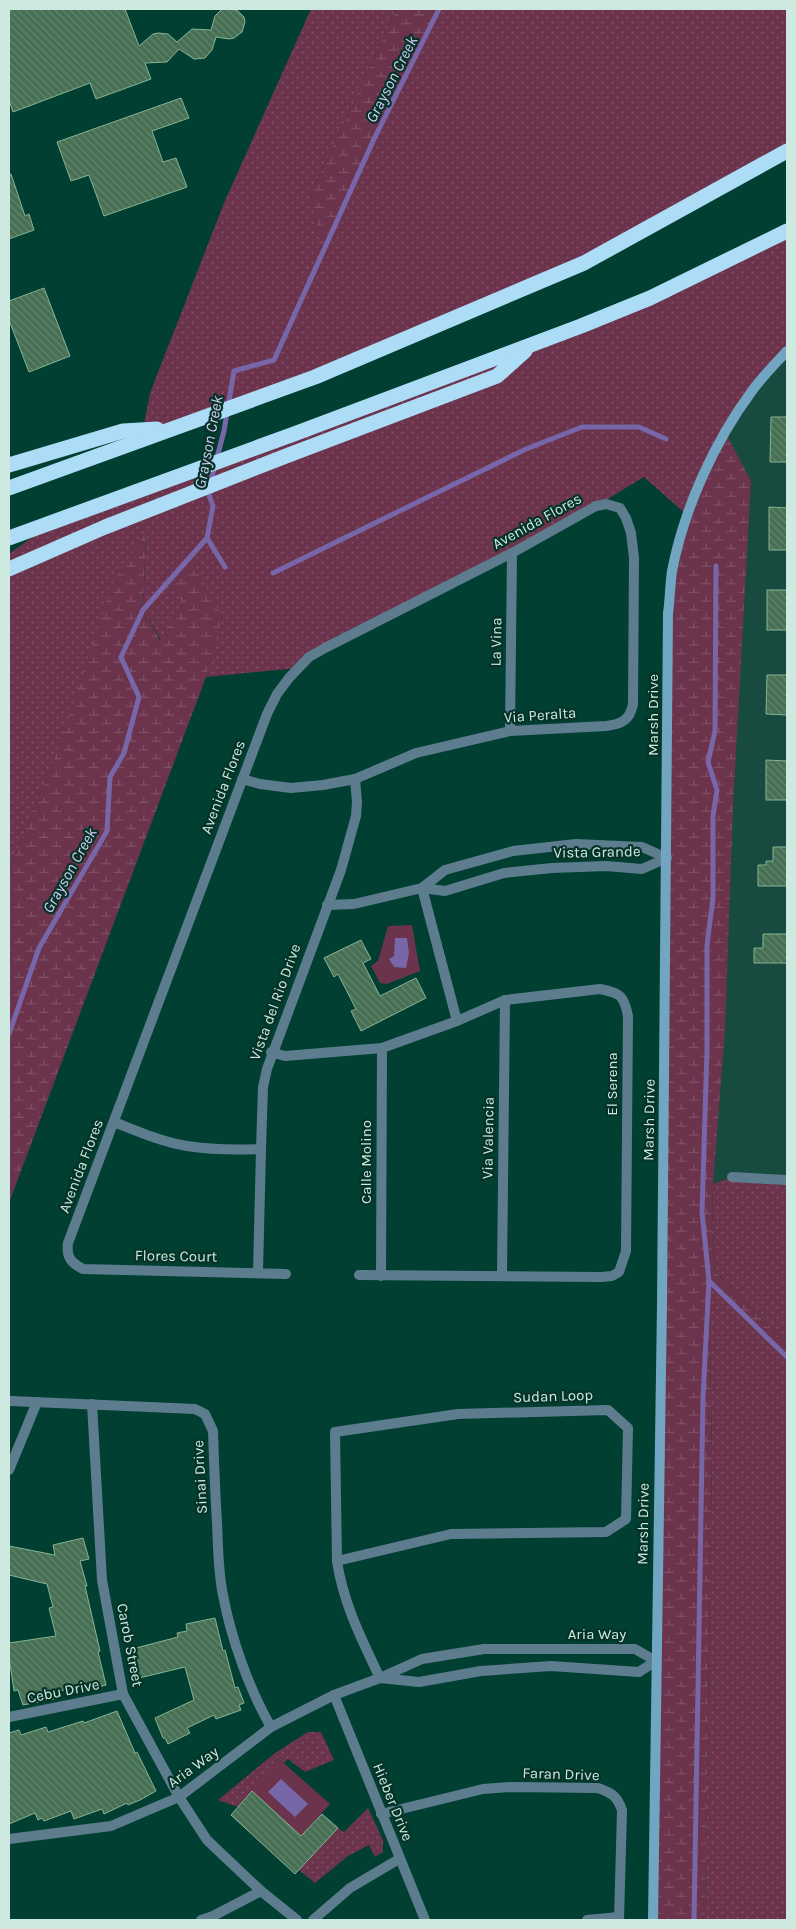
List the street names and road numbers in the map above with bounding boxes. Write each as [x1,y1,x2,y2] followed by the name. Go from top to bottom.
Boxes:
[489,489,585,553] street label: Avenida Flores
[487,617,505,667] street label: La Vina
[644,674,662,756] street label: Marsh Drive
[503,703,577,727] street label: Via Peralta
[197,738,249,836] street label: Avenida Flores
[553,842,641,862] street label: Vista Grande
[245,941,305,1063] street label: Vista del Rio Drive
[603,1052,621,1116] street label: El Serena
[639,1079,659,1161] street label: Marsh Drive
[478,1097,498,1179] street label: Via Valencia
[55,1117,107,1215] street label: Avenida Flores
[357,1120,375,1204] street label: Calle Molino
[135,1246,218,1266] street label: Flores Court
[513,1386,593,1406] street label: Sudan Loop
[189,1440,211,1514] street label: Sinai Drive
[633,1483,653,1565] street label: Marsh Drive
[113,1602,147,1689] street label: Carob Street
[568,1625,626,1643] street label: Aria Way
[25,1675,101,1707] street label: Cebu Drive
[164,1743,222,1791] street label: Aria Way
[369,1760,417,1844] street label: Hieber Drive
[522,1764,600,1784] street label: Faran Drive

